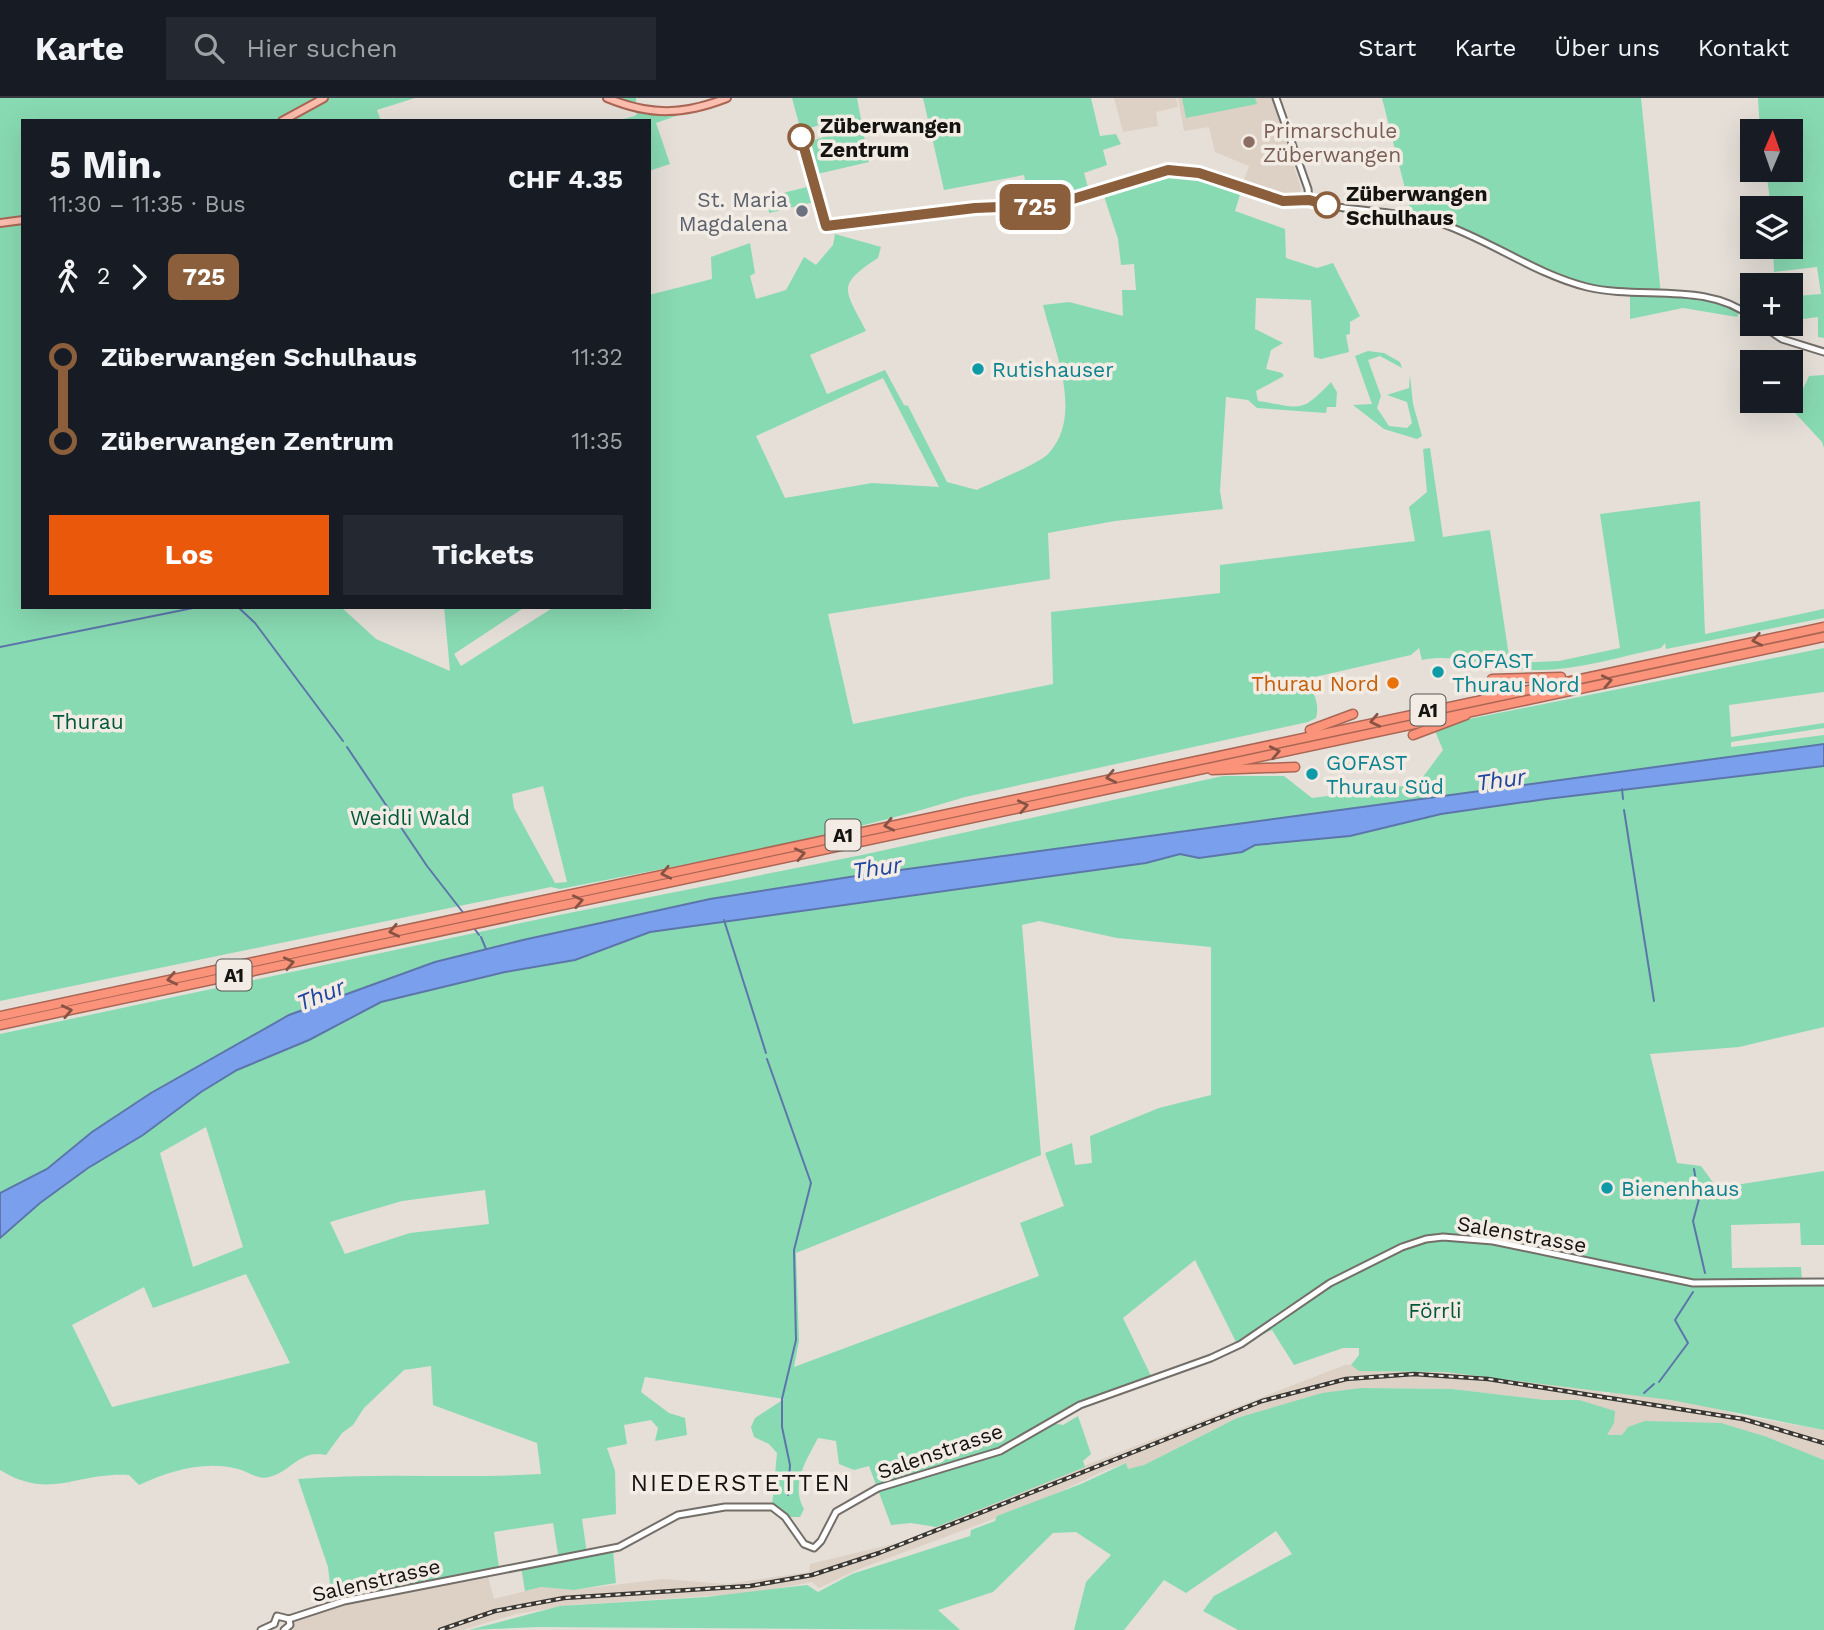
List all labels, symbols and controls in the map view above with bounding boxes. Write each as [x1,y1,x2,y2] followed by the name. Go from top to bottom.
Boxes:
[166,17,656,80] search box
[35,29,124,68] text: Karte
[190,29,228,67] icon: search
[246,33,398,63] text: Hier suchen
[1358,34,1416,62] text: Start
[1454,34,1516,62] text: Karte
[1554,34,1660,62] text: Über uns
[1698,34,1789,62] text: Kontakt
[820,113,961,162] place label: Züberwangen Zentrum
[1263,118,1401,167] place label: Primarschule Züberwangen
[1740,119,1802,182] north arrow
[1740,119,1803,413] map controls
[788,124,814,150] marker: Züberwangen Zentrum
[1241,134,1257,150] marker: Primarschule Züberwangen
[49,143,162,187] text: 5 Min.
[508,164,623,194] text: CHF 4.35
[1346,181,1487,230] place label: Züberwangen Schulhaus
[995,184,1075,230] line badge: 725
[679,187,788,236] place label: St. Maria Magdalena
[49,191,246,218] text: 11:30 – 11:35 · Bus
[1314,192,1340,218] marker: Züberwangen Schulhaus
[1014,193,1056,221] text: 725
[1740,196,1803,259] button: layers
[794,203,810,219] marker: St. Maria Magdalena
[49,258,87,296] icon: walk
[120,258,158,296] icon: forward
[97,263,110,290] text: 2
[182,263,225,291] text: 725
[1740,273,1803,336] button: +
[101,342,417,372] text: Züberwangen Schulhaus
[571,344,623,371] text: 11:32
[1740,350,1803,413] button: −
[992,357,1114,382] place label: Rutishauser
[970,361,986,377] marker: Rutishauser
[101,426,394,456] text: Züberwangen Zentrum
[571,428,623,455] text: 11:35
[49,515,329,595] button: Los
[343,515,623,595] button: Tickets
[1751,631,1763,646] one-way arrow
[1452,648,1580,697] place label: GOFAST Thurau Nord
[1430,664,1446,680] marker: GOFAST Thurau Nord
[1251,671,1379,696] place label: Thurau Nord
[1601,674,1613,689] one-way arrow
[1385,675,1401,691] marker: Thurau Nord
[1410,694,1446,726] road number: A1
[52,709,124,734] park label: Thurau
[1369,713,1381,728] one-way arrow
[1269,745,1281,760] one-way arrow
[1326,750,1444,799] place label: GOFAST Thurau Süd
[1475,763,1529,797] water label: Thur
[1304,766,1320,782] marker: GOFAST Thurau Süd
[1105,769,1117,784] one-way arrow
[1017,800,1029,814] one-way arrow
[350,805,470,830] park label: Weidli Wald
[883,817,895,832] one-way arrow
[826,820,860,850] road number: A1
[794,847,806,862] one-way arrow
[851,851,905,885] water label: Thur
[660,864,672,879] one-way arrow
[572,895,584,910] one-way arrow
[388,923,400,938] one-way arrow
[283,957,295,972] one-way arrow
[216,960,252,990] road number: A1
[166,970,178,985] one-way arrow
[293,973,350,1017] water label: Thur
[61,1005,73,1020] one-way arrow
[1621,1176,1739,1201] place label: Bienenhaus
[1599,1180,1615,1196] marker: Bienenhaus
[1455,1210,1589,1258] street label: Salenstrasse
[1408,1298,1462,1323] park label: Förrli
[874,1418,1006,1484] street label: Salenstrasse
[631,1469,852,1497] district label: NIEDERSTETTEN
[309,1553,443,1607] street label: Salenstrasse

